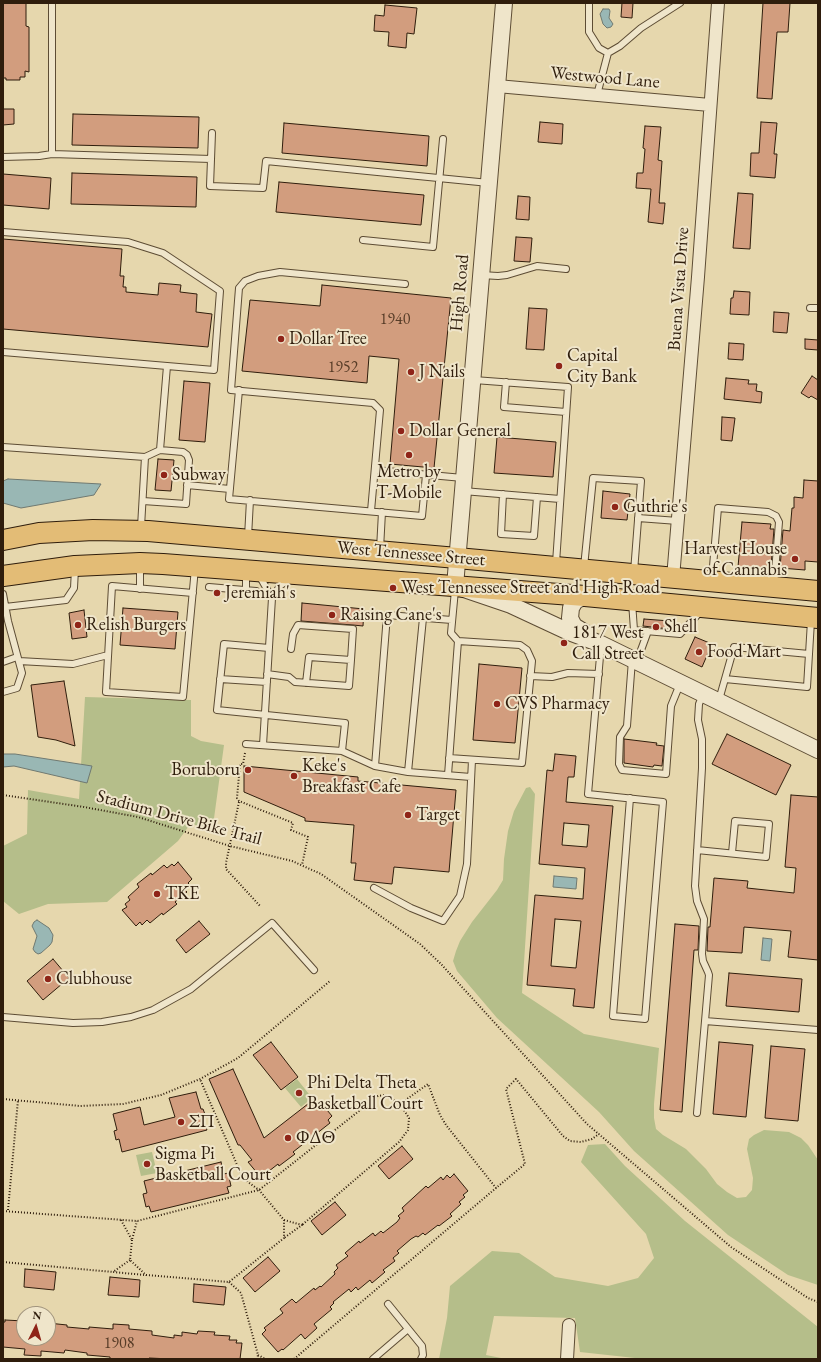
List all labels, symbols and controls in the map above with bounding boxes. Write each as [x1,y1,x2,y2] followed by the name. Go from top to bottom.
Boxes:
[549,62,661,94] street label: Westwood Lane
[664,226,694,352] street label: Buena Vista Drive
[446,254,474,332] street label: High Road
[380,310,410,330] house number: 1940
[289,328,367,350] place label: Dollar Tree
[276,334,286,344] marker: Dollar Tree
[567,345,637,388] place label: Capital City Bank
[328,358,358,378] house number: 1952
[419,361,465,383] place label: J Nails
[554,361,564,371] marker: Capital City Bank
[406,367,416,377] marker: J Nails
[409,420,511,442] place label: Dollar General
[396,426,406,436] marker: Dollar General
[404,450,414,460] marker: Metro by T-Mobile
[376,461,442,504] place label: Metro by T-Mobile
[172,464,226,486] place label: Subway
[159,470,169,480] marker: Subway
[623,496,687,518] place label: Guthrie's
[610,502,620,512] marker: Guthrie's
[336,537,486,571] street label: West Tennessee Street
[684,538,787,580] place label: Harvest House of Cannabis
[790,554,800,564] marker: Harvest House of Cannabis
[401,577,660,599] place label: West Tennessee Street and High Road
[225,582,295,604] place label: Jeremiah's
[388,583,398,593] marker: West Tennessee Street and High Road
[212,588,222,598] marker: Jeremiah's
[340,604,441,626] place label: Raising Cane's
[327,610,337,620] marker: Raising Cane's
[86,614,186,636] place label: Relish Burgers
[664,616,697,638] place label: Shell
[73,620,83,630] marker: Relish Burgers
[572,622,644,664] place label: 1817 West Call Street
[651,622,661,632] marker: Shell
[559,638,569,648] marker: 1817 West Call Street
[707,641,781,663] place label: Food Mart
[694,647,704,657] marker: Food Mart
[505,693,610,715] place label: CVS Pharmacy
[492,699,502,709] marker: CVS Pharmacy
[302,755,401,798] place label: Keke's Breakfast Cafe
[171,759,240,781] place label: Boruboru
[243,765,253,775] marker: Boruboru
[289,771,299,781] marker: Keke's Breakfast Cafe
[94,786,264,850] street label: Stadium Drive Bike Trail
[416,804,460,826] place label: Target
[403,810,413,820] marker: Target
[165,883,199,905] place label: TKE
[152,889,162,899] marker: TKE
[56,968,132,990] place label: Clubhouse
[43,974,53,984] marker: Clubhouse
[307,1072,423,1114] place label: Phi Delta Theta Basketball Court
[294,1088,304,1098] marker: Phi Delta Theta Basketball Court
[189,1111,215,1133] place label: ΣΠ
[176,1117,186,1127] marker: ΣΠ
[296,1127,335,1149] place label: ΦΔΘ
[283,1133,293,1143] marker: ΦΔΘ
[155,1143,271,1186] place label: Sigma Pi Basketball Court
[142,1159,152,1169] marker: Sigma Pi Basketball Court
[16,1306,56,1346] north arrow
[32,1308,42,1322] text: N
[104,1334,134,1354] house number: 1908

